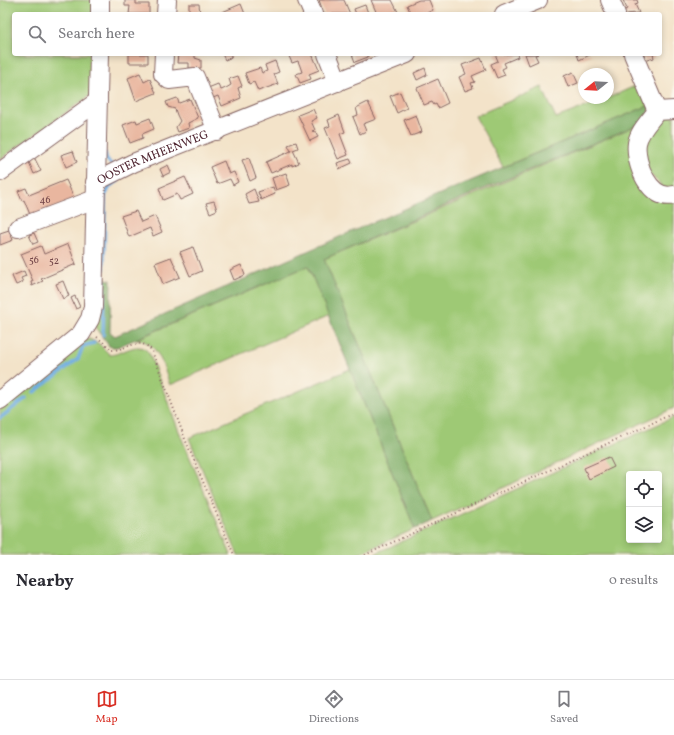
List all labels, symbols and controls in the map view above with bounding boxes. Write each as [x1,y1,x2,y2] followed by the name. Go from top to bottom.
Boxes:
[12,12,662,56] search box
[26,23,48,45] icon: search
[58,24,135,45] text: Search here
[578,68,614,104] north arrow
[95,127,211,189] street label: OOSTER MHEENWEG
[40,193,50,207] house number: 46
[29,253,39,267] house number: 56
[49,254,59,268] house number: 52
[626,471,662,543] map controls
[626,471,662,507] button: locate
[626,507,662,543] button: layers
[16,570,74,593] text: Nearby
[609,572,658,590] text: 0 results
[96,688,118,727] tab: Map
[309,688,359,727] tab: Directions
[550,688,578,727] tab: Saved

